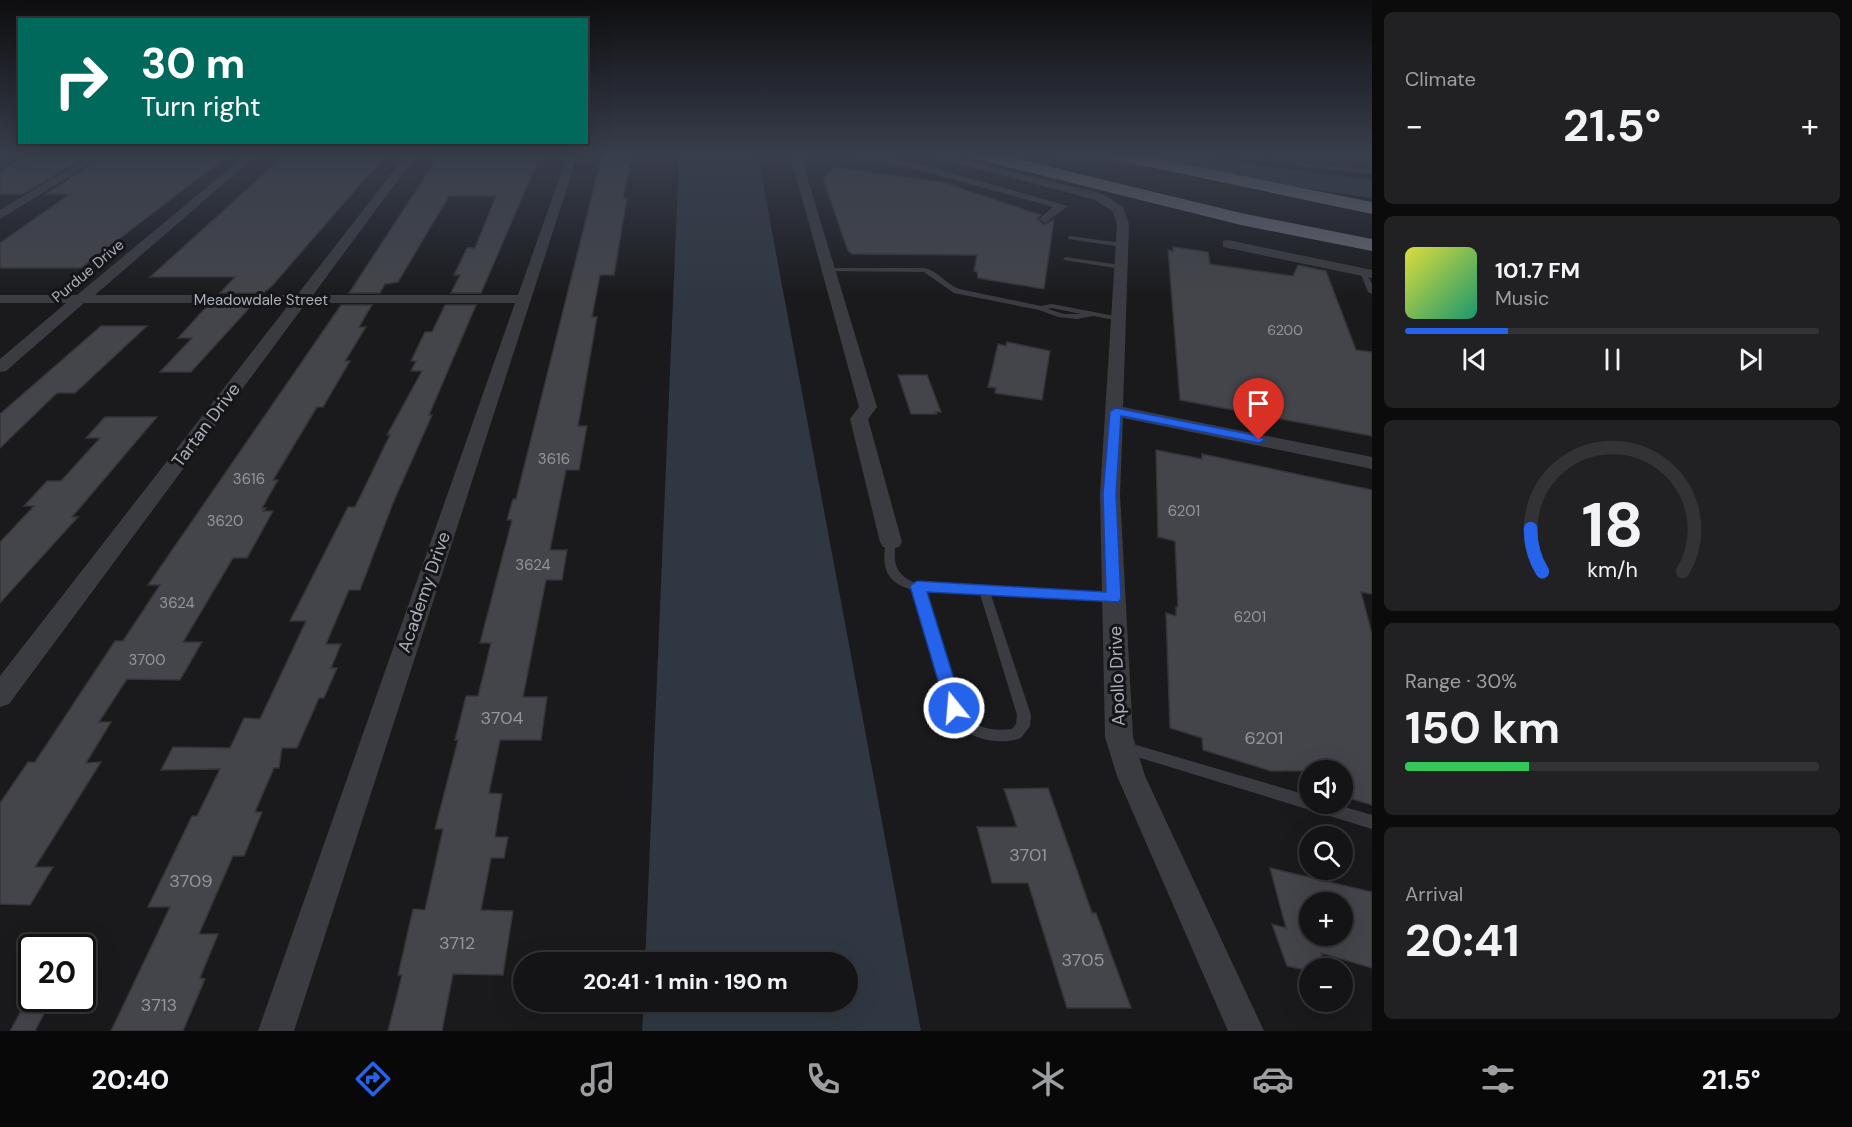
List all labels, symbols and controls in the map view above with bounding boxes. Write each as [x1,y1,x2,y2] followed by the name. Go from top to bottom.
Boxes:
[141,36,245,91] text: 30 m
[42,42,120,120] icon: right
[1405,66,1476,92] text: Climate
[141,89,261,124] text: Turn right
[1563,96,1661,155] text: 21.5°
[1405,104,1423,147] text: −
[1801,104,1819,147] text: +
[48,235,128,307] street label: Purdue Drive
[1495,256,1580,285] text: 101.7 FM
[1495,285,1550,311] text: Music
[194,290,328,310] street label: Meadowdale Street
[1267,321,1303,339] house number: 6200
[1458,343,1491,376] icon: previous
[1596,343,1629,376] icon: pause
[1734,343,1767,376] icon: next
[166,378,246,472] street label: Tartan Drive
[1233,378,1284,440] pin
[1242,387,1275,420] icon: arrive
[538,449,570,469] house number: 3616
[233,469,265,489] house number: 3616
[1581,485,1643,566] text: 18
[1168,501,1200,521] house number: 6201
[207,511,243,531] house number: 3620
[392,528,456,656] street label: Academy Drive
[515,555,551,575] house number: 3624
[1587,557,1637,585] text: km/h
[159,593,195,613] house number: 3624
[1234,607,1266,627] house number: 6201
[1103,626,1131,726] street label: Apollo Drive
[129,650,165,670] house number: 3700
[1405,668,1517,694] text: Range · 30%
[922,676,986,740] position arrow
[1405,698,1560,757] text: 150 km
[481,706,524,730] house number: 3704
[1245,726,1283,750] house number: 6201
[1299,760,1353,1012] map controls
[1299,760,1353,814] button: sound
[1299,826,1353,880] button: search
[1009,843,1047,867] house number: 3701
[169,869,213,893] house number: 3709
[1405,881,1463,907] text: Arrival
[1299,892,1353,946] button: +
[1405,911,1520,970] text: 20:41
[439,931,475,955] house number: 3712
[18,934,96,1012] speed limit sign: 20
[1062,948,1104,972] house number: 3705
[1299,958,1353,1012] button: −
[583,967,788,996] text: 20:41 · 1 min · 190 m
[141,993,177,1017] house number: 3713
[352,1058,394,1100] icon: directions
[577,1058,619,1100] icon: music
[802,1058,844,1100] icon: phone
[1027,1058,1069,1100] icon: climate
[1252,1058,1294,1100] icon: car
[1477,1058,1519,1100] icon: filters
[91,1062,169,1097] text: 20:40
[1702,1062,1761,1097] text: 21.5°

